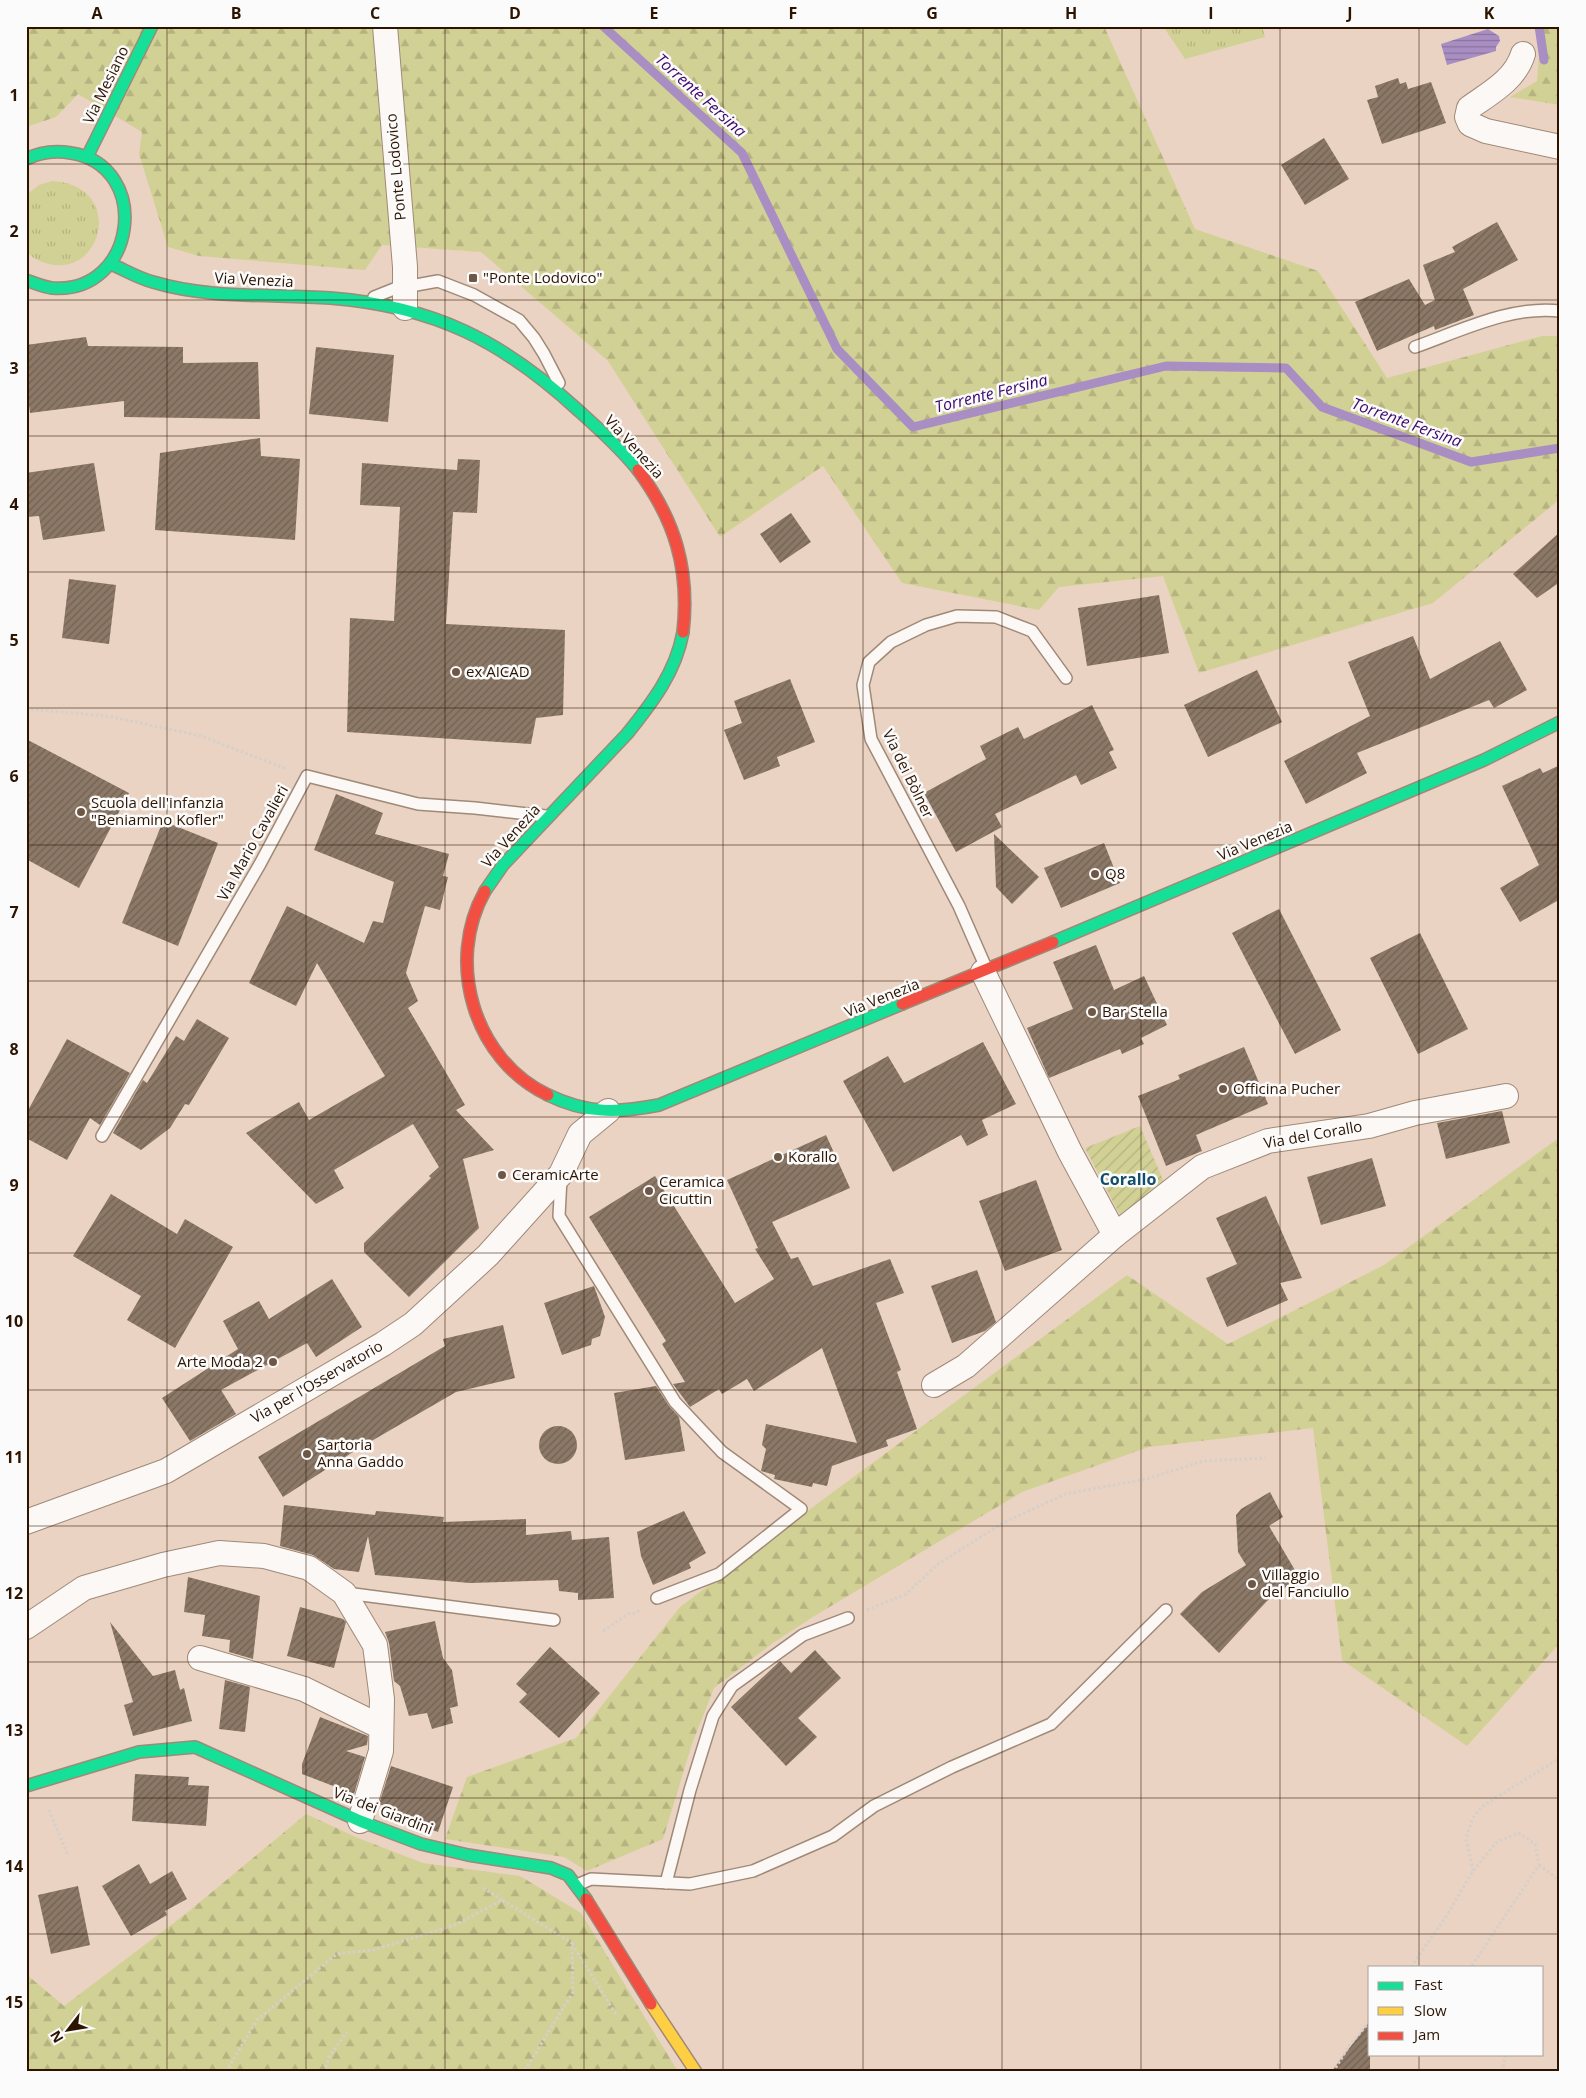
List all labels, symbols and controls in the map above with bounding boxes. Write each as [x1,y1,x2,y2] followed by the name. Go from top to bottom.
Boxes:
[91,2,103,24] text: A
[231,2,241,24] text: B
[370,2,380,24] text: C
[509,2,521,24] text: D
[650,2,659,24] text: E
[789,2,797,24] text: F
[926,2,938,24] text: G
[1065,2,1077,24] text: H
[1208,2,1214,24] text: I
[1345,2,1353,24] text: J
[1484,2,1495,24] text: K
[78,42,133,127] street label: Via Mesiano
[651,48,751,142] water label: Torrente Fersina
[9,84,19,106] text: 1
[380,113,410,221] street label: Ponte Lodovico
[9,220,19,242] text: 2
[214,267,294,291] street label: Via Venezia
[483,267,602,287] place label: "Ponte Lodovico"
[467,272,479,284] marker: "Ponte Lodovico"
[9,357,19,379] text: 3
[932,368,1050,418] water label: Torrente Fersina
[1349,392,1465,452] water label: Torrente Fersina
[601,410,669,482] street label: Via Venezia
[9,493,19,515] text: 4
[9,629,19,651] text: 5
[466,661,530,681] place label: ex AICAD
[450,666,462,678] marker: ex AICAD
[879,726,939,821] street label: Via dei Bòlner
[9,765,19,787] text: 6
[212,781,292,904] street label: Via Mario Cavalieri
[91,792,224,829] place label: Scuola dell'infanzia "Beniamino Kofler"
[476,799,544,871] street label: Via Venezia
[75,806,87,818] marker: Scuola dell'infanzia "Beniamino Kofler"
[1214,815,1295,865] street label: Via Venezia
[1105,863,1125,883] place label: Q8
[1089,868,1101,880] marker: Q8
[9,901,19,923] text: 7
[841,973,922,1021] street label: Via Venezia
[1102,1001,1168,1021] place label: Bar Stella
[1086,1006,1098,1018] marker: Bar Stella
[9,1038,19,1060] text: 8
[1233,1078,1340,1098] place label: Officina Pucher
[1217,1083,1229,1095] marker: Officina Pucher
[1262,1116,1364,1153] street label: Via del Corallo
[788,1146,837,1166] place label: Korallo
[772,1151,784,1163] marker: Korallo
[512,1164,599,1184] place label: CeramicArte
[1100,1168,1156,1190] district label: Corallo
[496,1169,508,1181] marker: CeramicArte
[659,1171,725,1208] place label: Ceramica Cicuttin
[9,1174,19,1196] text: 9
[643,1185,655,1197] marker: Ceramica Cicuttin
[5,1310,23,1332] text: 10
[247,1335,386,1427] street label: Via per l'Osservatorio
[177,1351,263,1371] place label: Arte Moda 2
[267,1356,279,1368] marker: Arte Moda 2
[317,1434,404,1471] place label: Sartoria Anna Gaddo
[5,1446,23,1468] text: 11
[301,1448,313,1460] marker: Sartoria Anna Gaddo
[1262,1564,1349,1601] place label: Villaggio del Fanciullo
[1246,1578,1258,1590] marker: Villaggio del Fanciullo
[5,1582,23,1604] text: 12
[5,1719,23,1741] text: 13
[331,1782,436,1838] street label: Via dei Giardini
[5,1855,23,1877] text: 14
[1368,1966,1544,2056] legend
[1414,1974,1443,1994] text: Fast
[5,1991,23,2013] text: 15
[1414,2000,1447,2020] text: Slow
[42,2006,92,2056] north arrow
[1412,2024,1440,2044] text: Jam
[45,2027,68,2047] text: N

